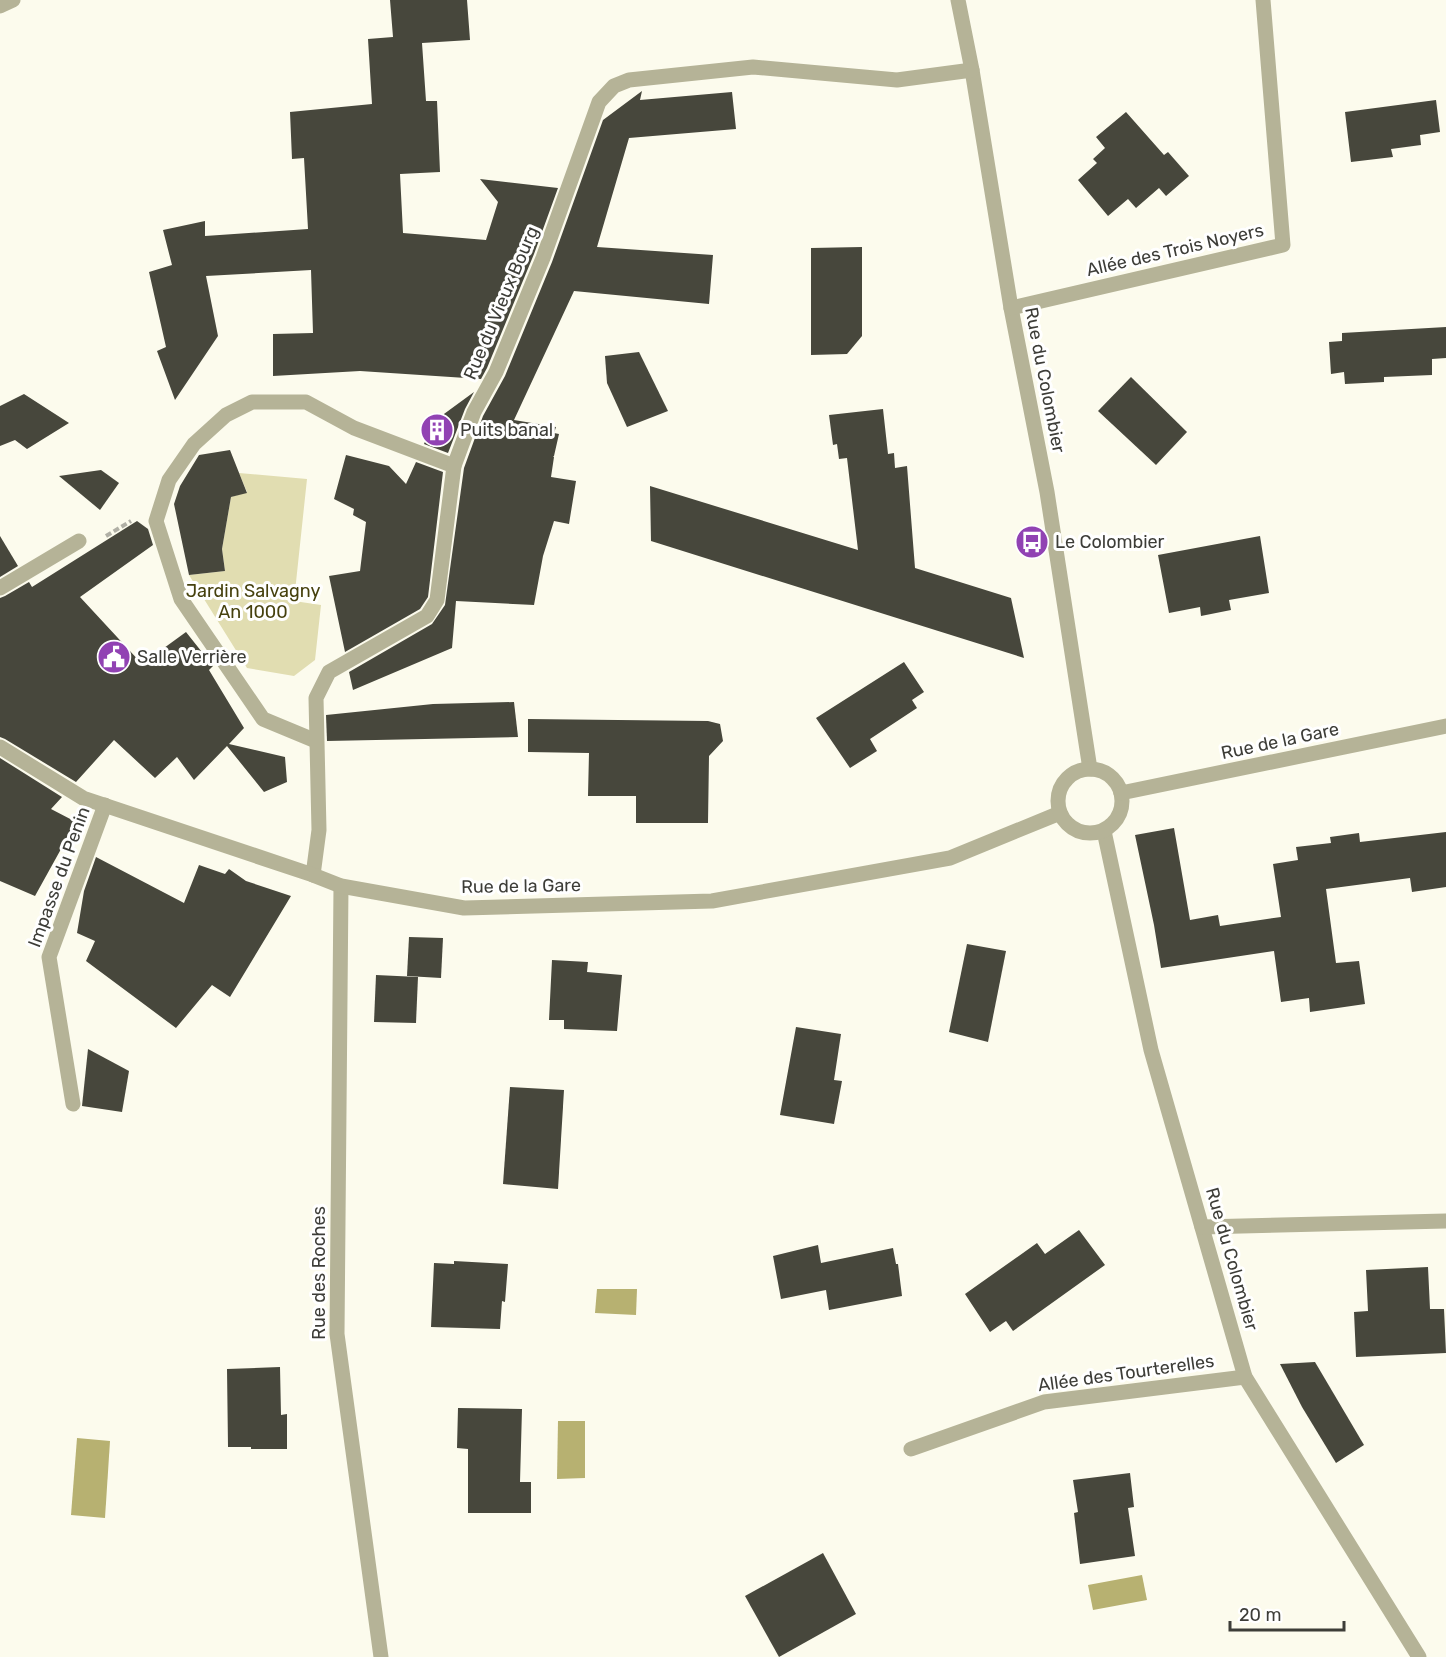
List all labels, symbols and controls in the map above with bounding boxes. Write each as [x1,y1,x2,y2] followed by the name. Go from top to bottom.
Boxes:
[1084,219,1266,281] street label: Allée des Trois Noyers
[459,223,543,383] street label: Rue du Vieux Bourg
[1020,305,1070,455] street label: Rue du Colombier
[419,412,455,448] building icon: Puits banal
[460,419,553,441] place label: Puits banal
[1014,524,1050,560] bus stop icon: Le Colombier
[1055,531,1165,553] place label: Le Colombier
[186,580,320,623] park label: Jardin Salvagny An 1000
[96,639,132,675] public building icon: Salle Verrière
[137,646,247,668] place label: Salle Verrière
[1219,718,1341,764] street label: Rue de la Gare
[23,804,95,950] street label: Impasse du Penin
[461,874,581,898] street label: Rue de la Gare
[1201,1185,1263,1333] street label: Rue du Colombier
[308,1206,330,1340] street label: Rue des Roches
[1036,1350,1216,1396] street label: Allée des Tourterelles
[1230,1594,1344,1632] scale bar
[1239,1604,1281,1626] text: 20 m

